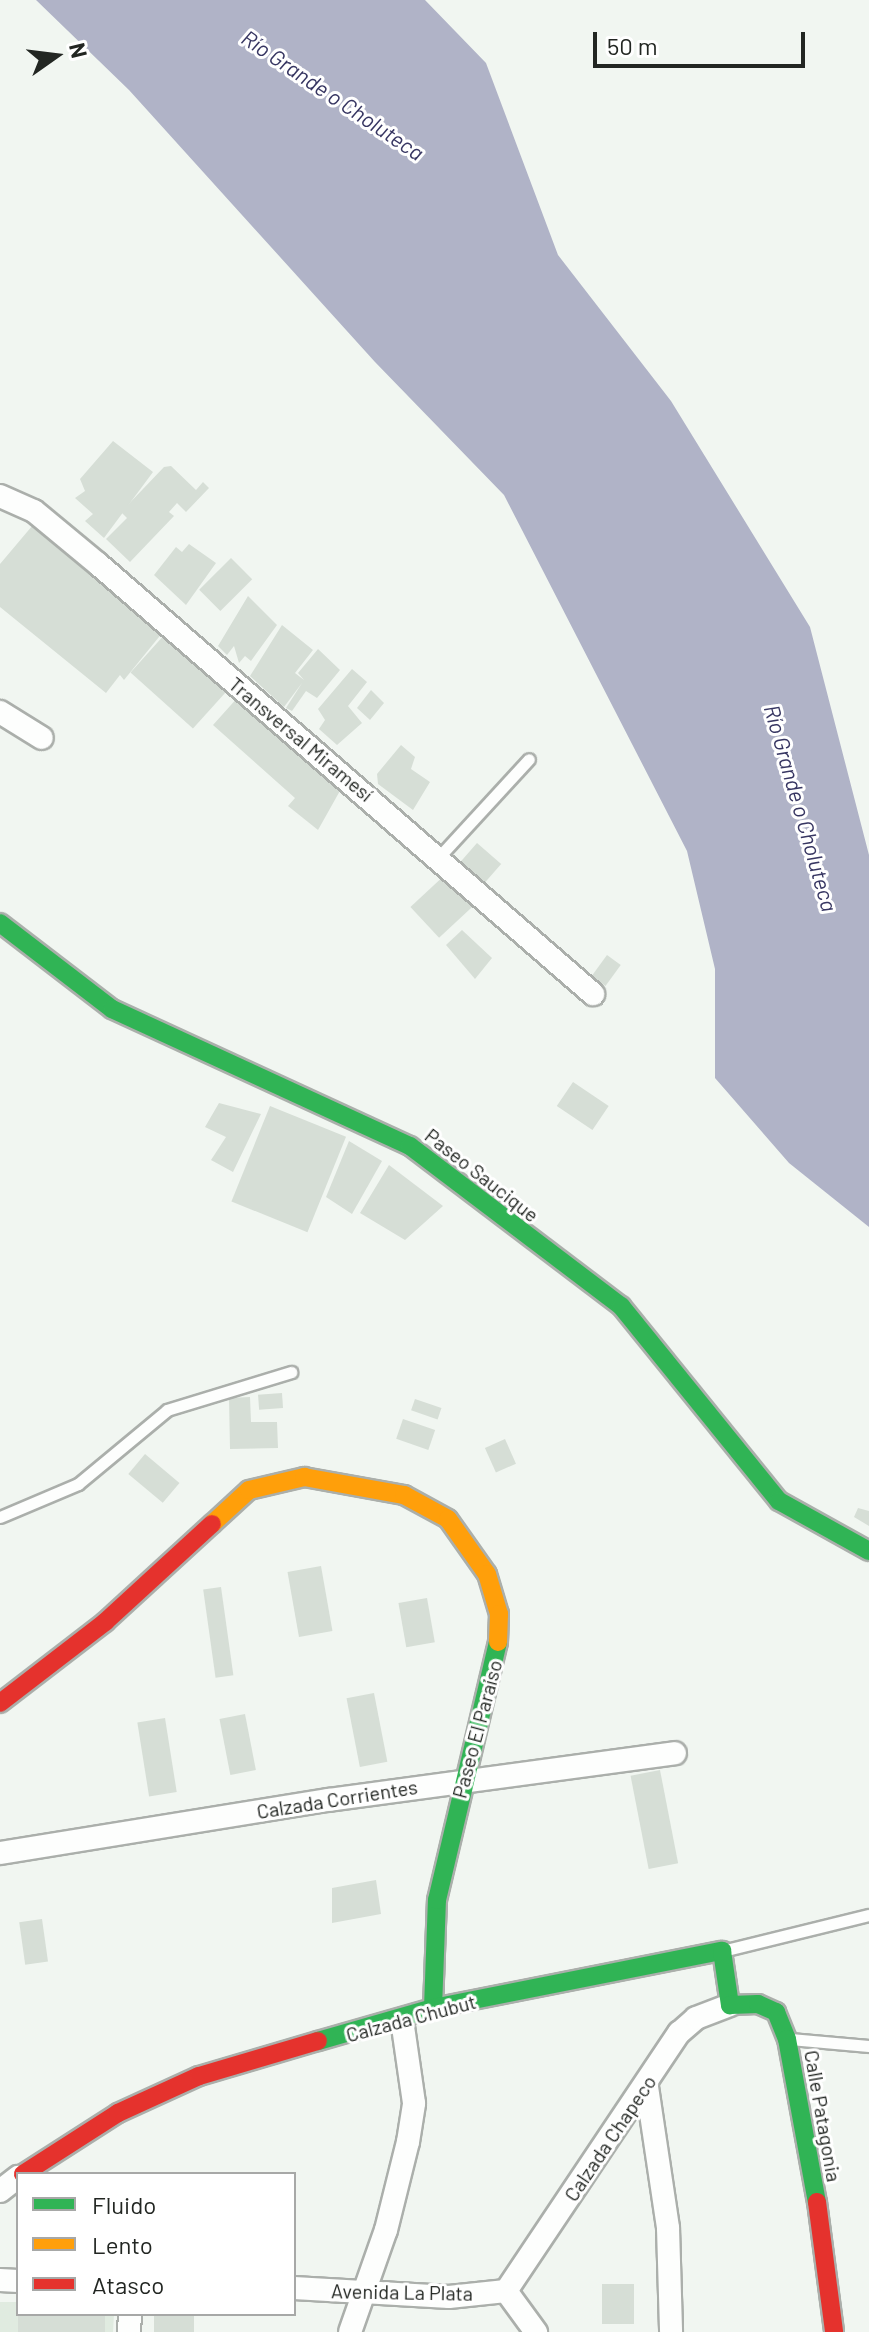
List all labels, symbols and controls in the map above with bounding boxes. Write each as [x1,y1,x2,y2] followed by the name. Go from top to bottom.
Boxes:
[16,16,96,96] north arrow
[597,16,809,66] scale bar
[237,24,429,166] water label: Río Grande o Choluteca
[607,31,658,60] text: 50 m
[65,40,94,60] text: N
[224,672,378,806] street label: Transversal Miramesí
[759,701,843,915] water label: Río Grande o Choluteca
[420,1123,544,1227] street label: Paseo Saucique
[447,1657,507,1801] street label: Paseo El Paraíso
[255,1774,419,1824] street label: Calzada Corrientes
[343,1989,479,2047] street label: Calzada Chubut
[800,2048,846,2184] street label: Calle Patagonia
[559,2070,661,2206] street label: Calzada Chapeco
[16,2172,296,2316] legend
[92,2190,156,2219] text: Fluido
[92,2230,153,2259] text: Lento
[92,2270,164,2299] text: Atasco
[331,2279,473,2305] street label: Avenida La Plata

